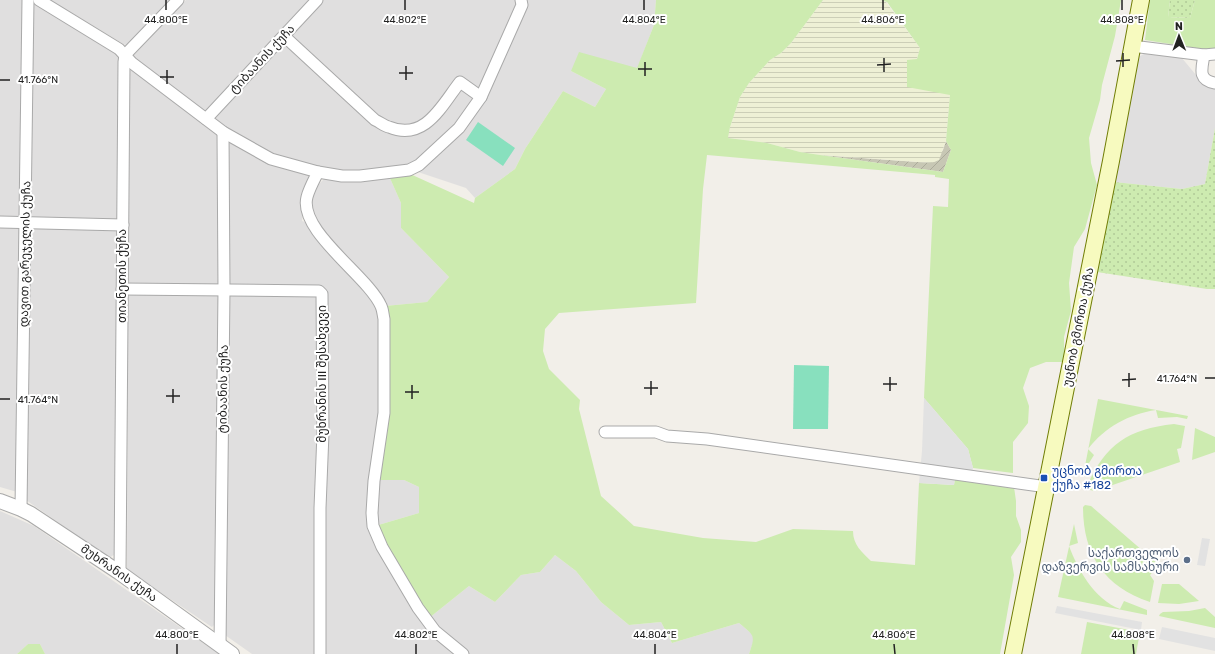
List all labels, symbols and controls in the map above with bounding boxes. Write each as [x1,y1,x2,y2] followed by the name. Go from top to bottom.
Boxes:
[144,14,188,26] text: 44.800°E
[383,14,427,26] text: 44.802°E
[622,14,666,26] text: 44.804°E
[861,14,905,26] text: 44.806°E
[1100,14,1144,26] text: 44.808°E
[1159,16,1199,56] north arrow
[1175,20,1183,33] text: N
[227,22,297,96] street label: ტიბაანის ქუჩა
[18,74,58,86] text: 41.766°N
[17,181,34,327] street label: დავით გარეჯელის ქუჩა
[115,229,129,323] street label: თიანეთის ქუჩა
[1060,266,1096,388] street label: უცნობ გმირთა ქუჩა
[315,305,329,443] street label: მუხრანის III შესახვევი
[215,344,231,434] street label: ტიბაანის ქუჩა
[1157,373,1197,385] text: 41.764°N
[18,394,58,406] text: 41.764°N
[1052,464,1142,492] place label: უცნობ გმირთა ქუჩა #182
[1039,473,1049,483] marker: უცნობ გმირთა ქუჩა #182
[78,541,160,605] street label: მუხრანის ქუჩა
[1041,546,1179,575] place label: საქართველოს დაზვერვის სამსახური
[1182,555,1192,565] marker: საქართველოს დაზვერვის სამსახური
[155,629,199,641] text: 44.800°E
[394,629,438,641] text: 44.802°E
[633,629,677,641] text: 44.804°E
[872,629,916,641] text: 44.806°E
[1111,629,1155,641] text: 44.808°E

